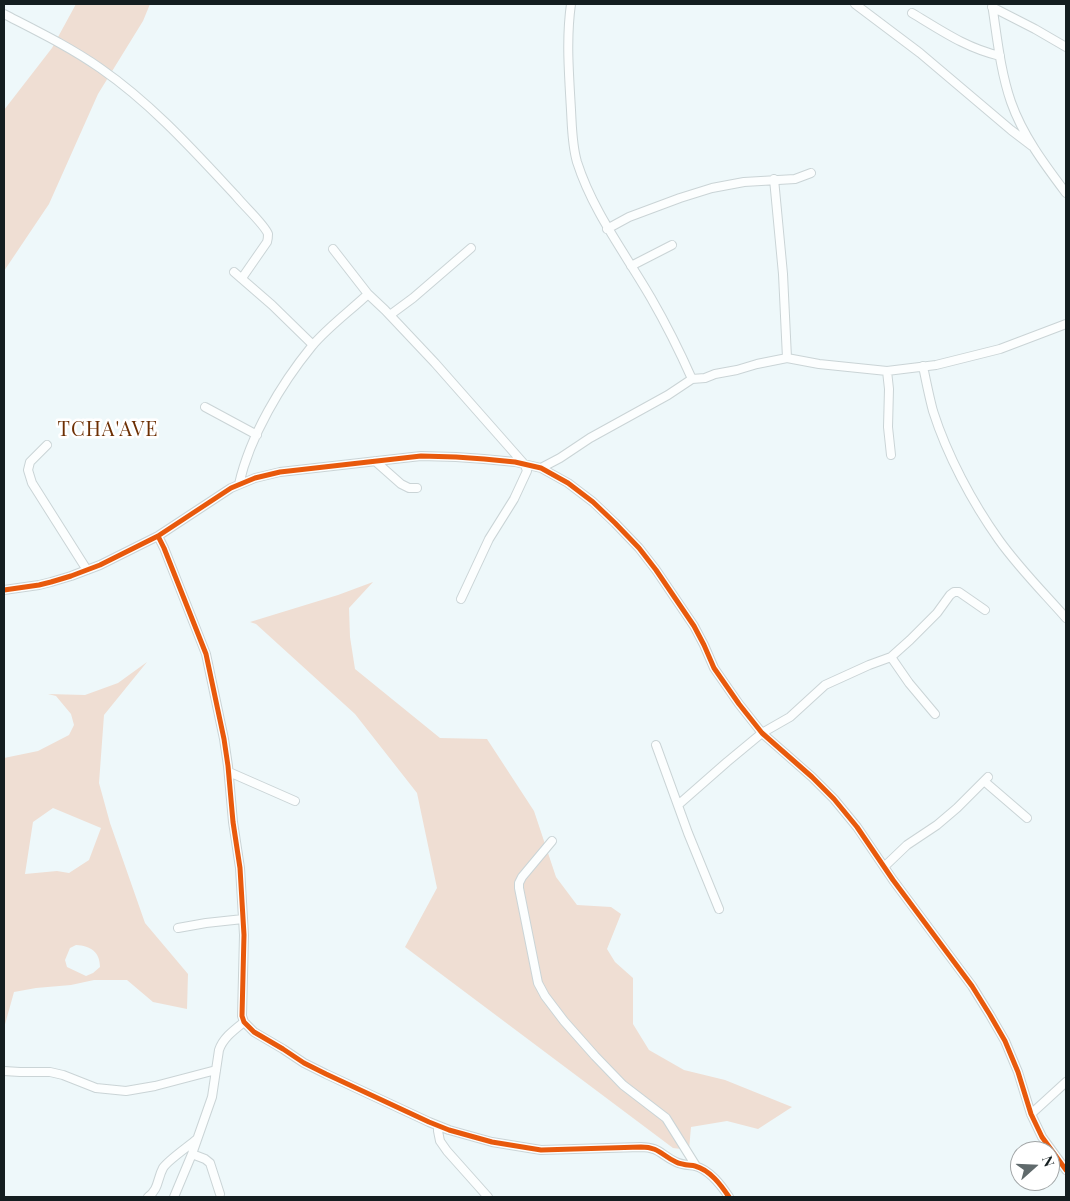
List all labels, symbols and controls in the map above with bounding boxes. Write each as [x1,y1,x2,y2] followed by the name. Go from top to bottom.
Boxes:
[56,418,160,442] district label: TCHA'AVE
[1010,1141,1060,1191] north arrow
[1038,1153,1059,1169] text: N

